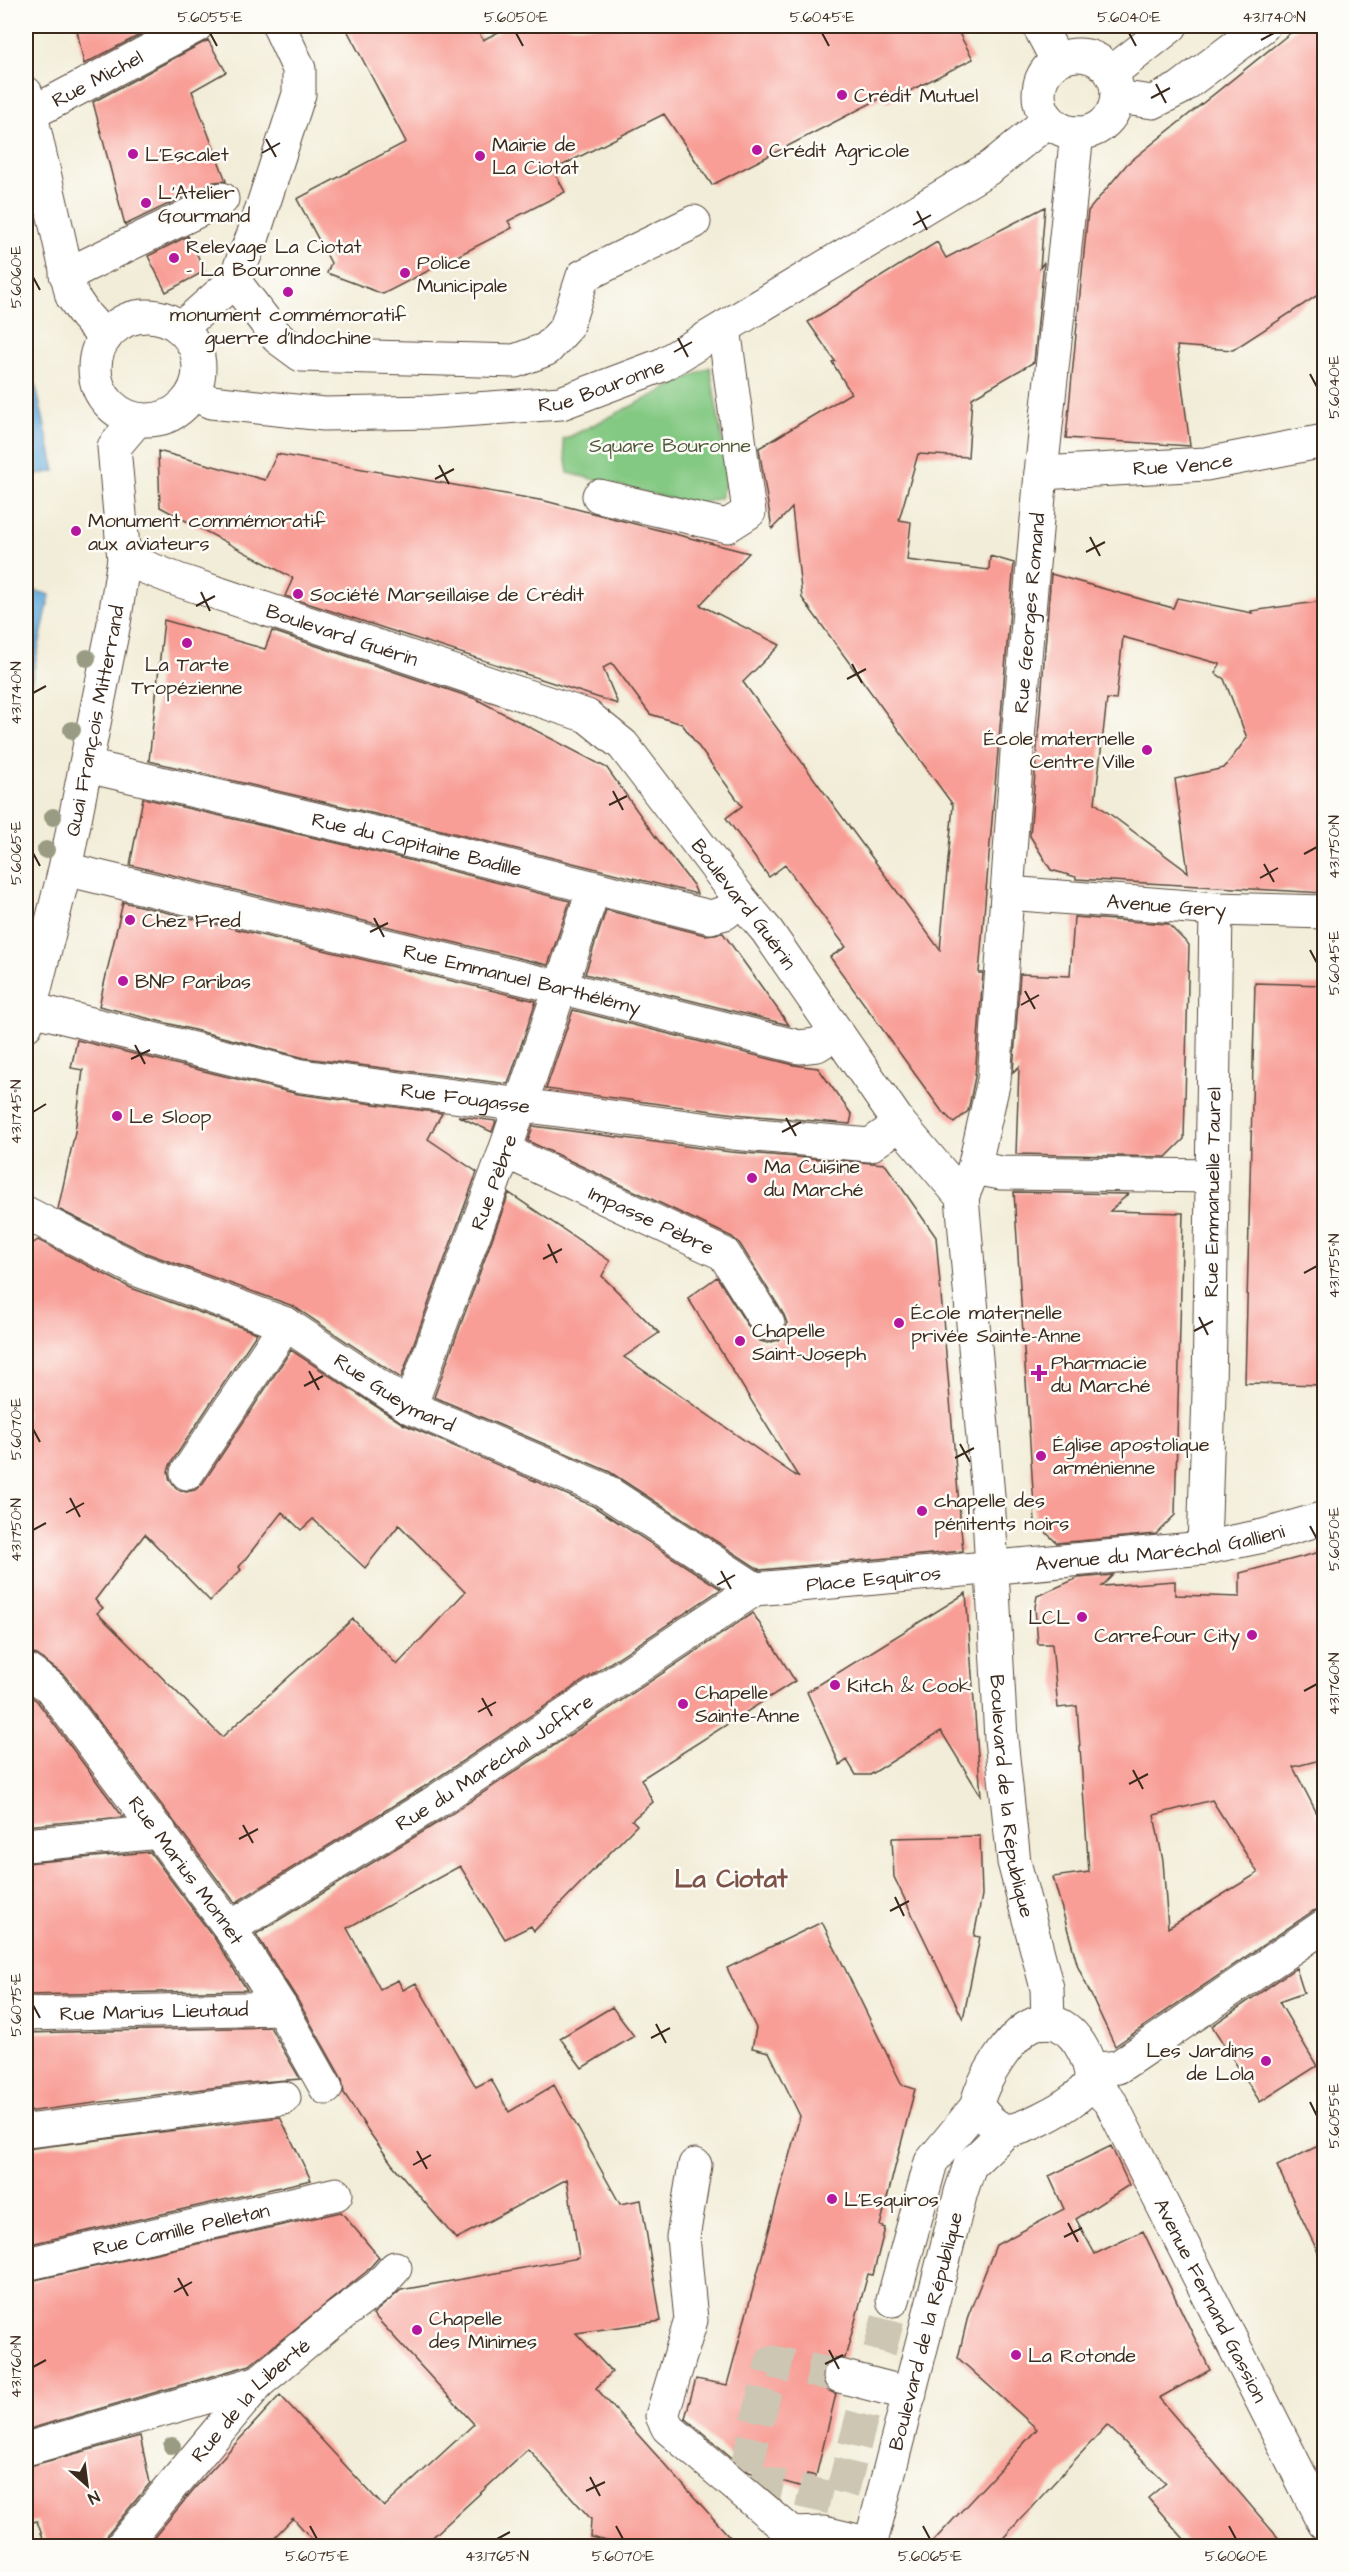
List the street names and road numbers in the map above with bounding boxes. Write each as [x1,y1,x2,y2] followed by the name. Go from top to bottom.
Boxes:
[47,44,148,115] street label: Rue Michel
[537,352,669,420] street label: Rue Bouronne
[1132,446,1235,483] street label: Rue Vence
[1007,512,1052,714] street label: Rue Georges Romand
[262,597,421,674] street label: Boulevard Guérin
[59,603,132,839] street label: Quai François Mitterrand
[309,806,525,884] street label: Rue du Capitaine Badille
[684,833,803,976] street label: Boulevard Guérin
[1106,888,1227,925] street label: Avenue Gery
[400,937,643,1023] street label: Rue Emmanuel Barthélémy
[399,1076,532,1121] street label: Rue Fougasse
[1197,1087,1228,1298] street label: Rue Emmanuelle Taurel
[464,1131,525,1234] street label: Rue Pèbre
[584,1179,719,1262] street label: Impasse Pèbre
[328,1347,459,1440] street label: Rue Gueymard
[1034,1517,1288,1578] street label: Avenue du Maréchal Gallieni
[805,1559,942,1599] street label: Place Esquiros
[983,1674,1041,1921] street label: Boulevard de la République
[390,1687,599,1838] street label: Rue du Maréchal Joffre
[121,1791,250,1951] street label: Rue Marius Monnet
[59,1996,249,2028] street label: Rue Marius Lieutaud
[1147,2194,1274,2408] street label: Avenue Fernand Gassion
[90,2196,272,2263] street label: Rue Camille Pelletan
[882,2209,970,2453] street label: Boulevard de la République
[185,2332,317,2468] street label: Rue de la Liberté

